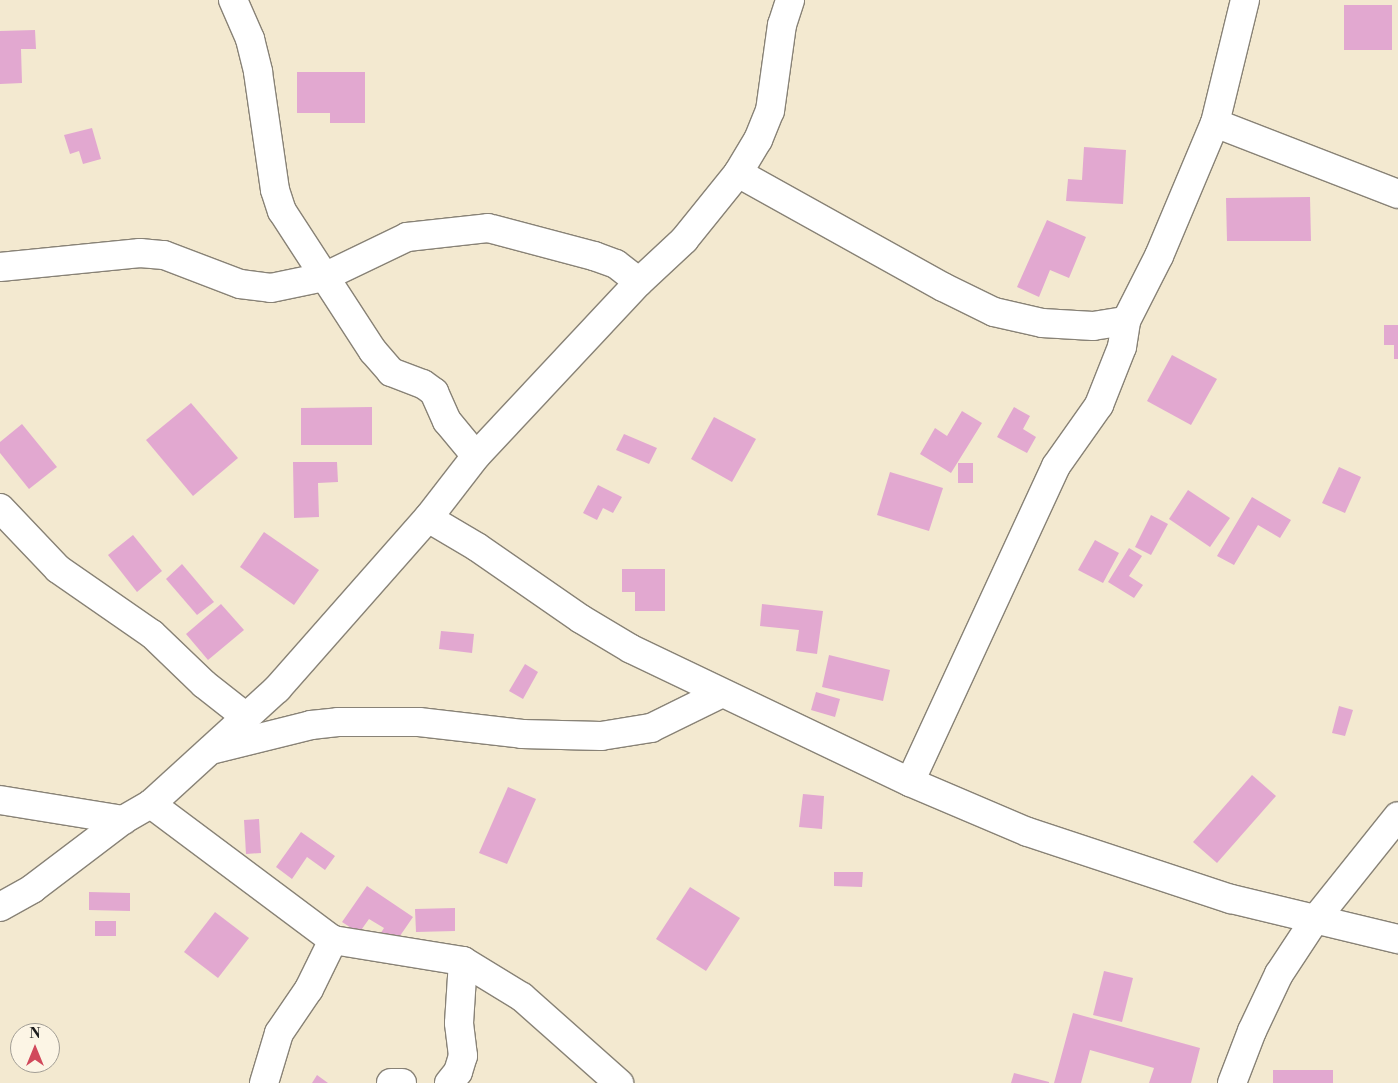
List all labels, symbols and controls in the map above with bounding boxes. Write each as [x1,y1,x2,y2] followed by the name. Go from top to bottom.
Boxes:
[10,1023,60,1073] north arrow
[29,1025,41,1043] text: N

